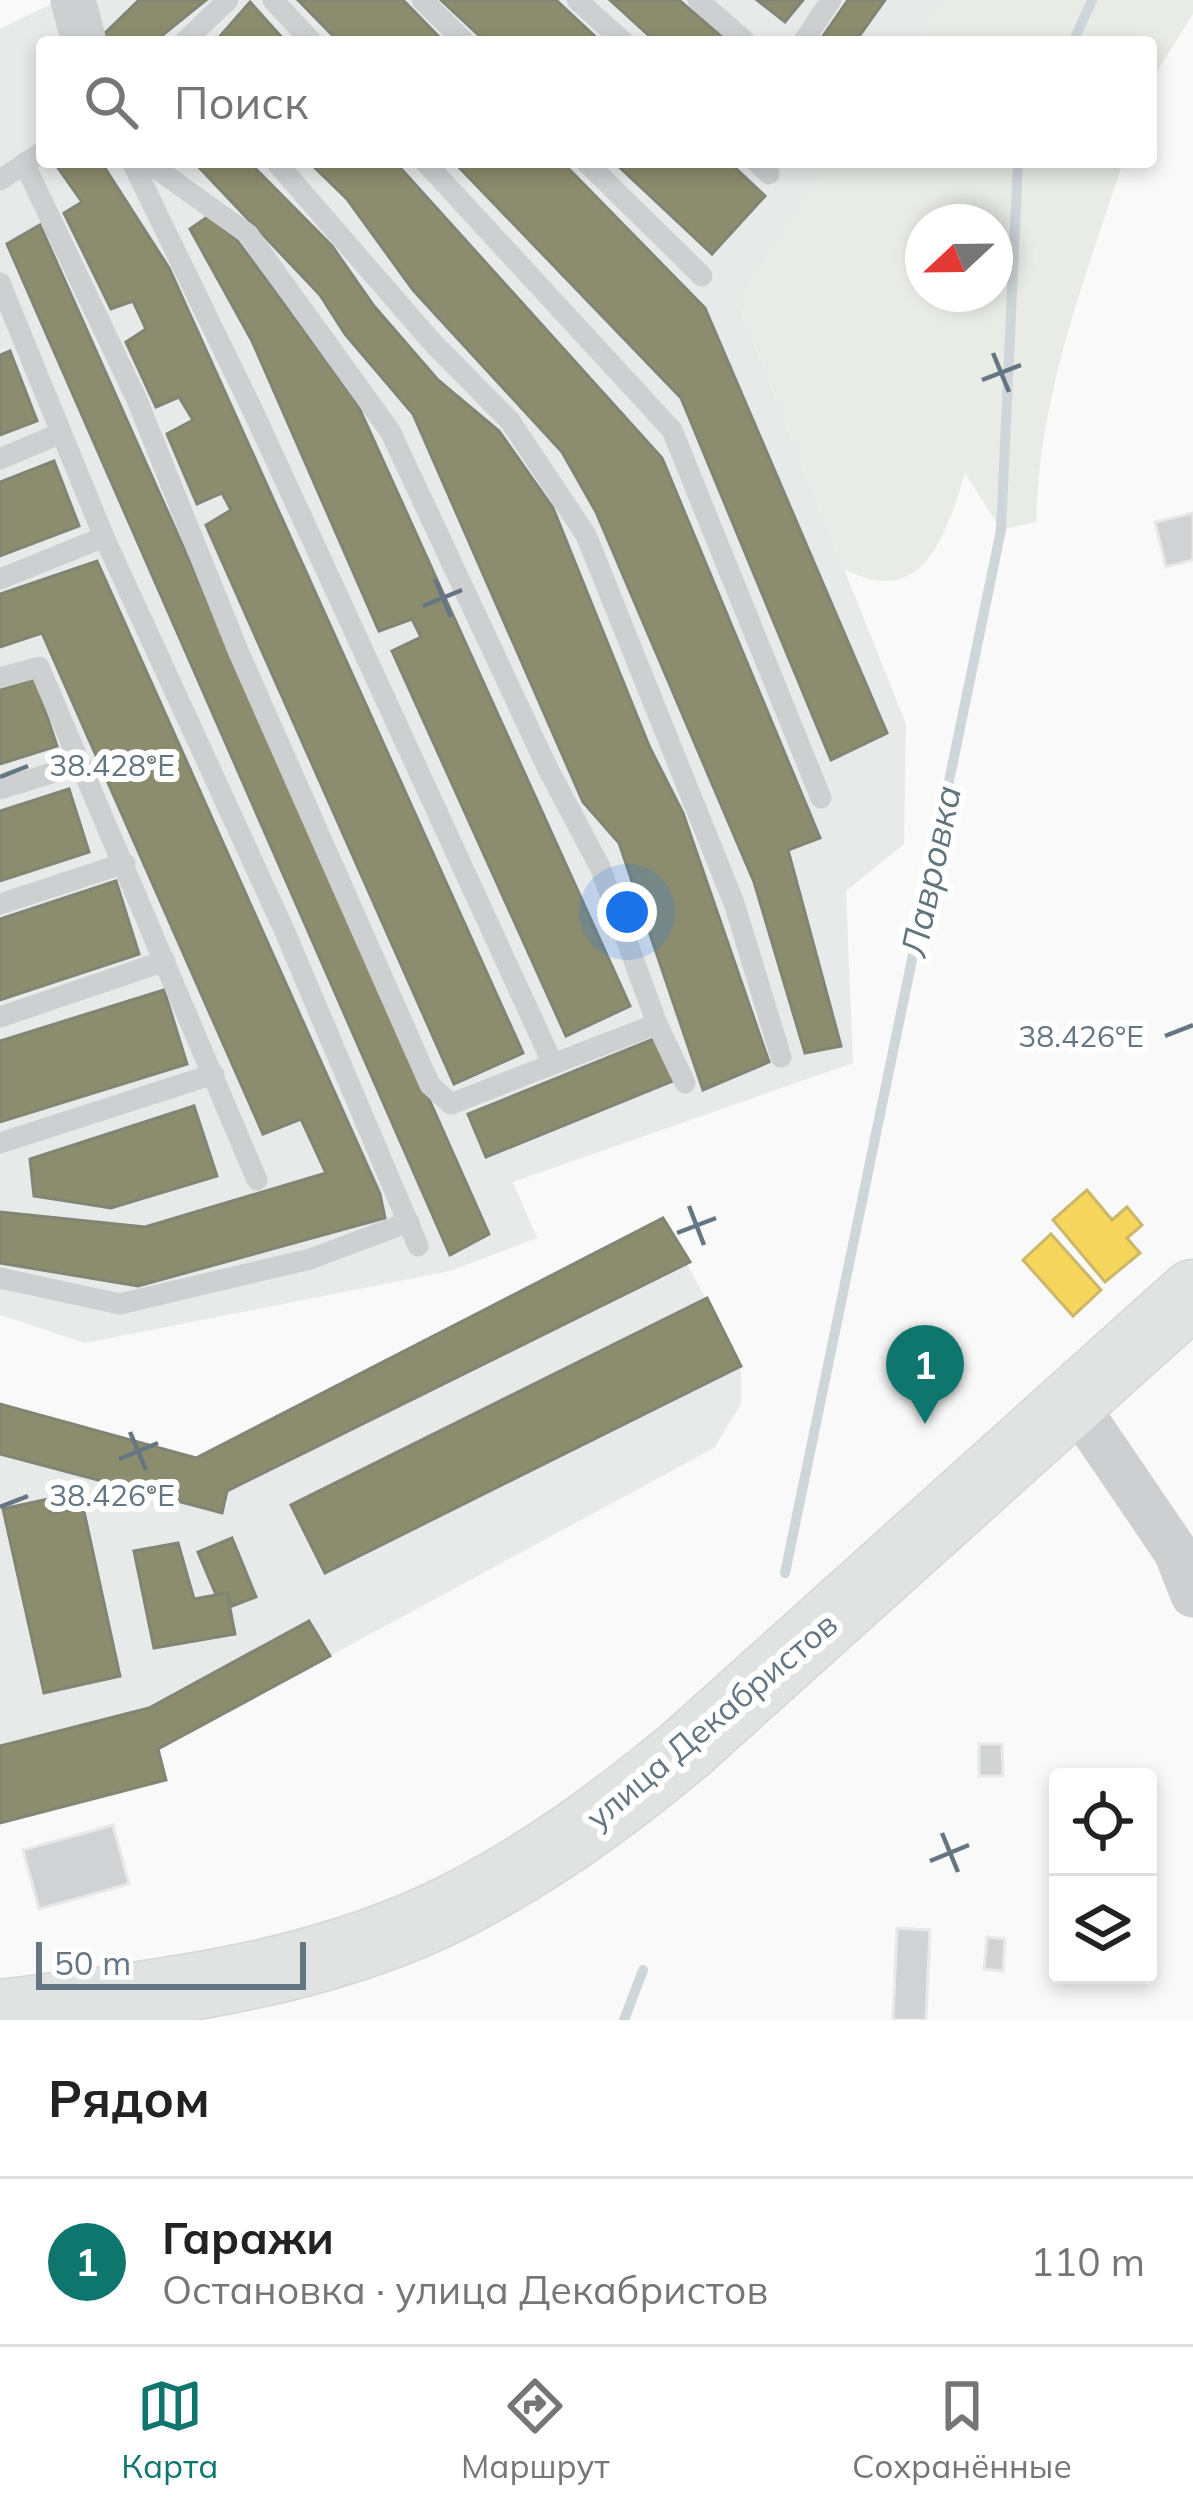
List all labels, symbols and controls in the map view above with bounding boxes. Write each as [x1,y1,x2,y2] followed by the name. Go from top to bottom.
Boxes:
[36,36,1157,168] search box
[78,69,144,135] icon: search
[174,74,308,130] text: Поиск
[905,204,1013,312] north arrow
[49,746,175,784] text: 38.428°E
[890,781,970,962] water label: Лавровка
[597,882,657,942] your location
[1018,1017,1144,1055] text: 38.426°E
[886,1325,964,1424] pin: 1
[49,1476,175,1514] text: 38.426°E
[577,1603,845,1837] street label: улица Декабристов
[1049,1768,1157,1984] map controls
[1049,1768,1157,1876] button: locate
[1049,1876,1157,1984] button: layers
[36,1936,306,1989] scale bar
[54,1942,131,1983] text: 50 m
[48,2066,210,2130] text: Рядом
[162,2209,334,2265] text: Гаражи
[75,2237,99,2286] text: 1
[1030,2237,1145,2286] text: 110 m
[162,2265,768,2314] text: Остановка · улица Декабристов
[121,2373,218,2486] tab: Карта
[461,2373,609,2486] tab: Маршрут
[852,2373,1072,2486] tab: Сохранённые

